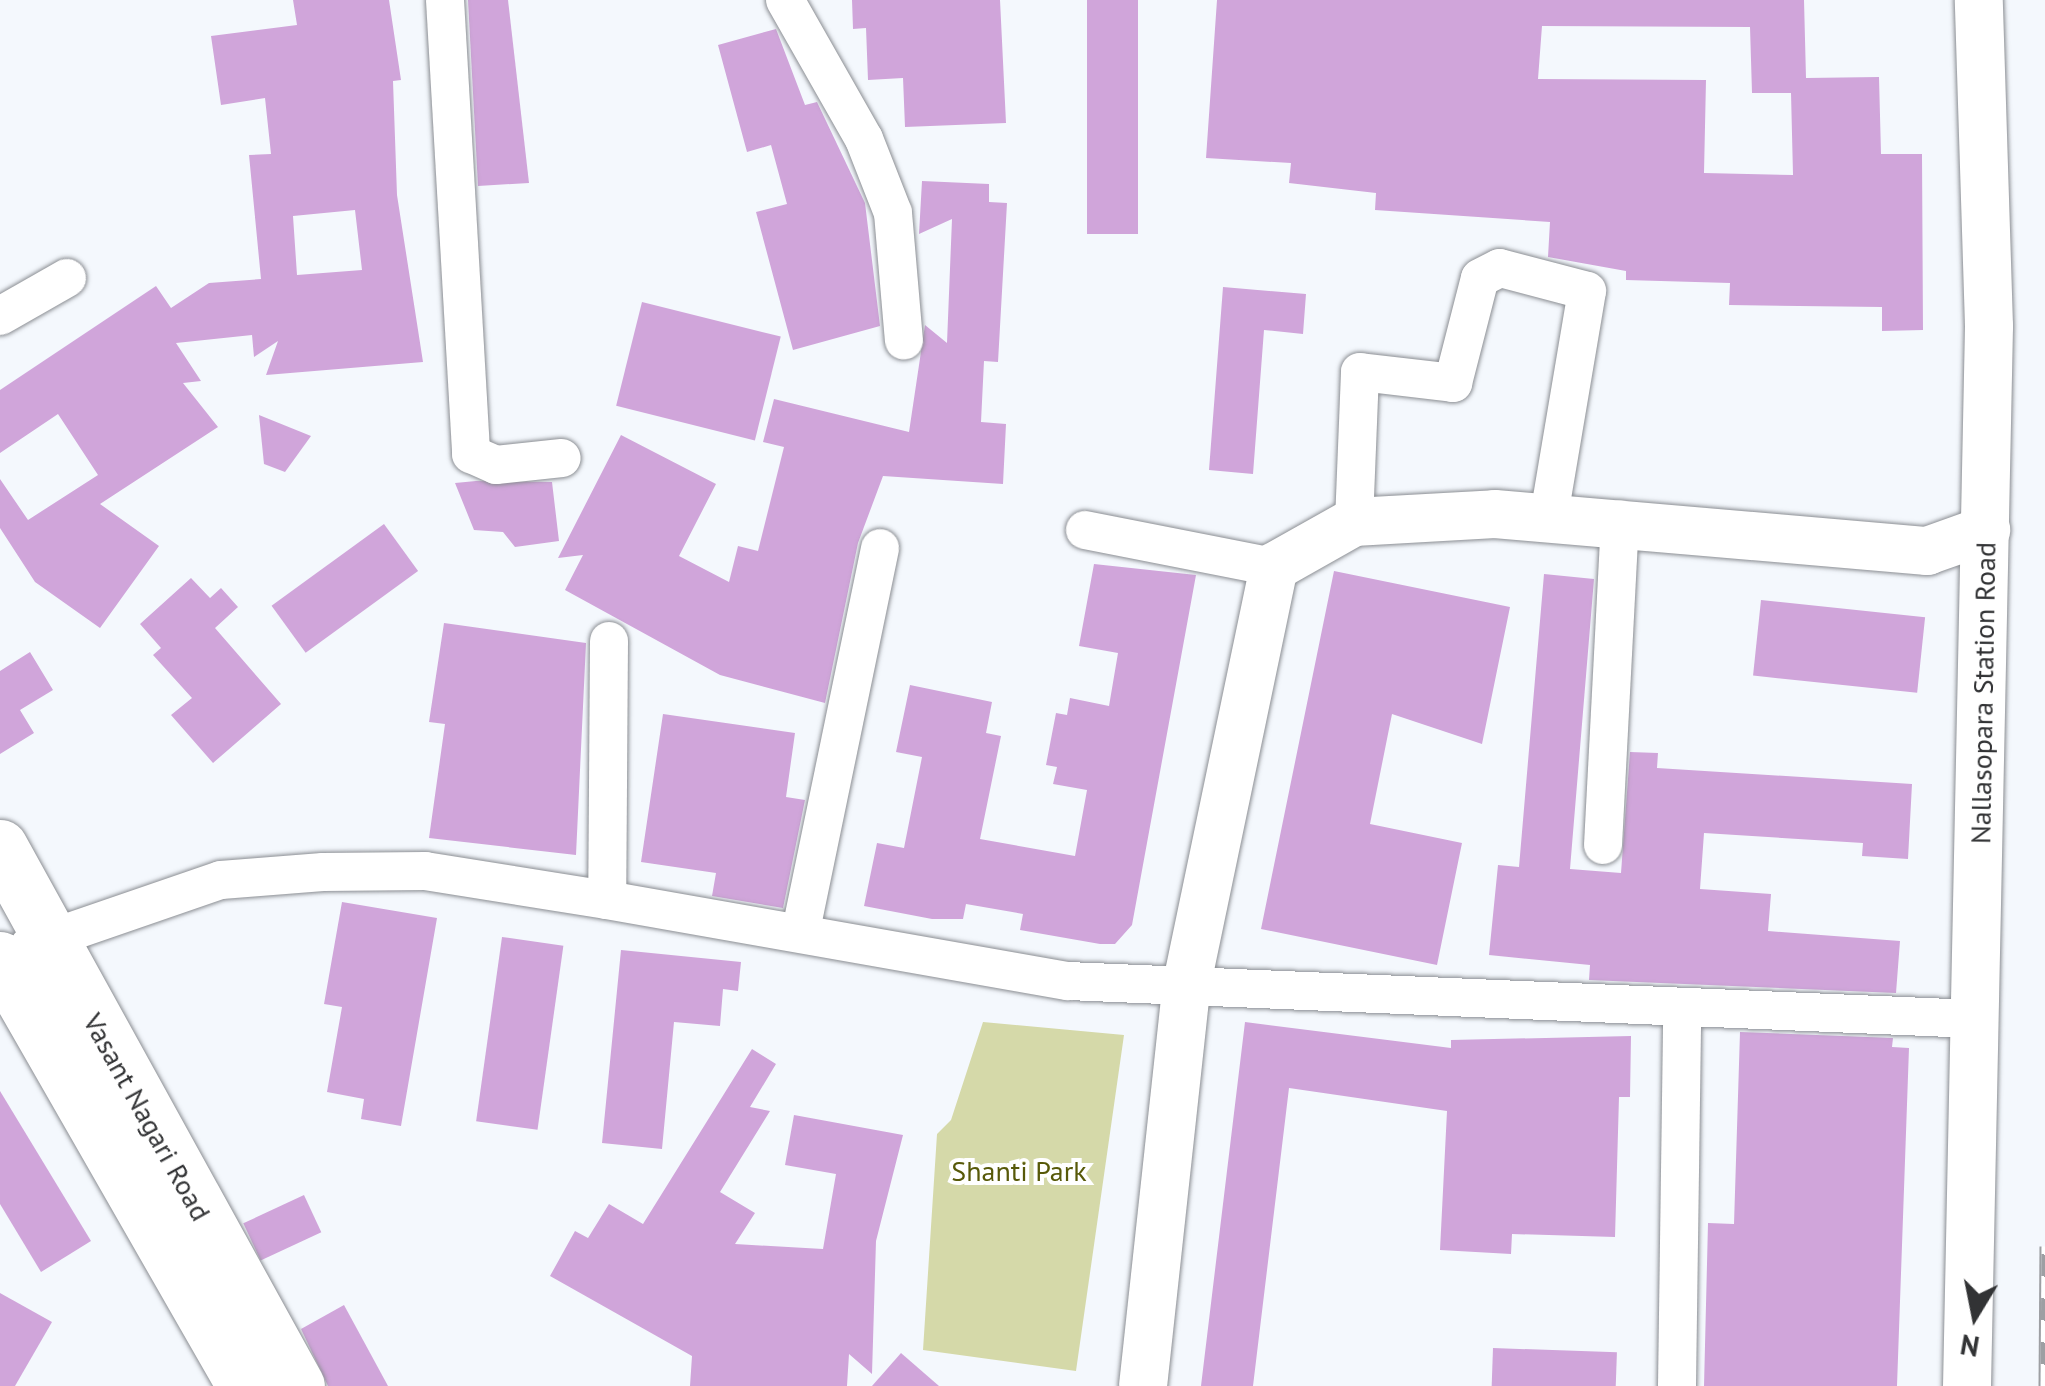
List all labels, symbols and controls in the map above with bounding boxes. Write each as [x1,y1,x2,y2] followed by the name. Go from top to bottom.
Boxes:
[1964,542,2002,844] street label: Nallasopara Station Road
[76,1007,218,1227] street label: Vasant Nagari Road
[951,1154,1087,1188] park label: Shanti Park
[1925,1266,2025,1366] north arrow
[1957,1326,1982,1366] text: N

